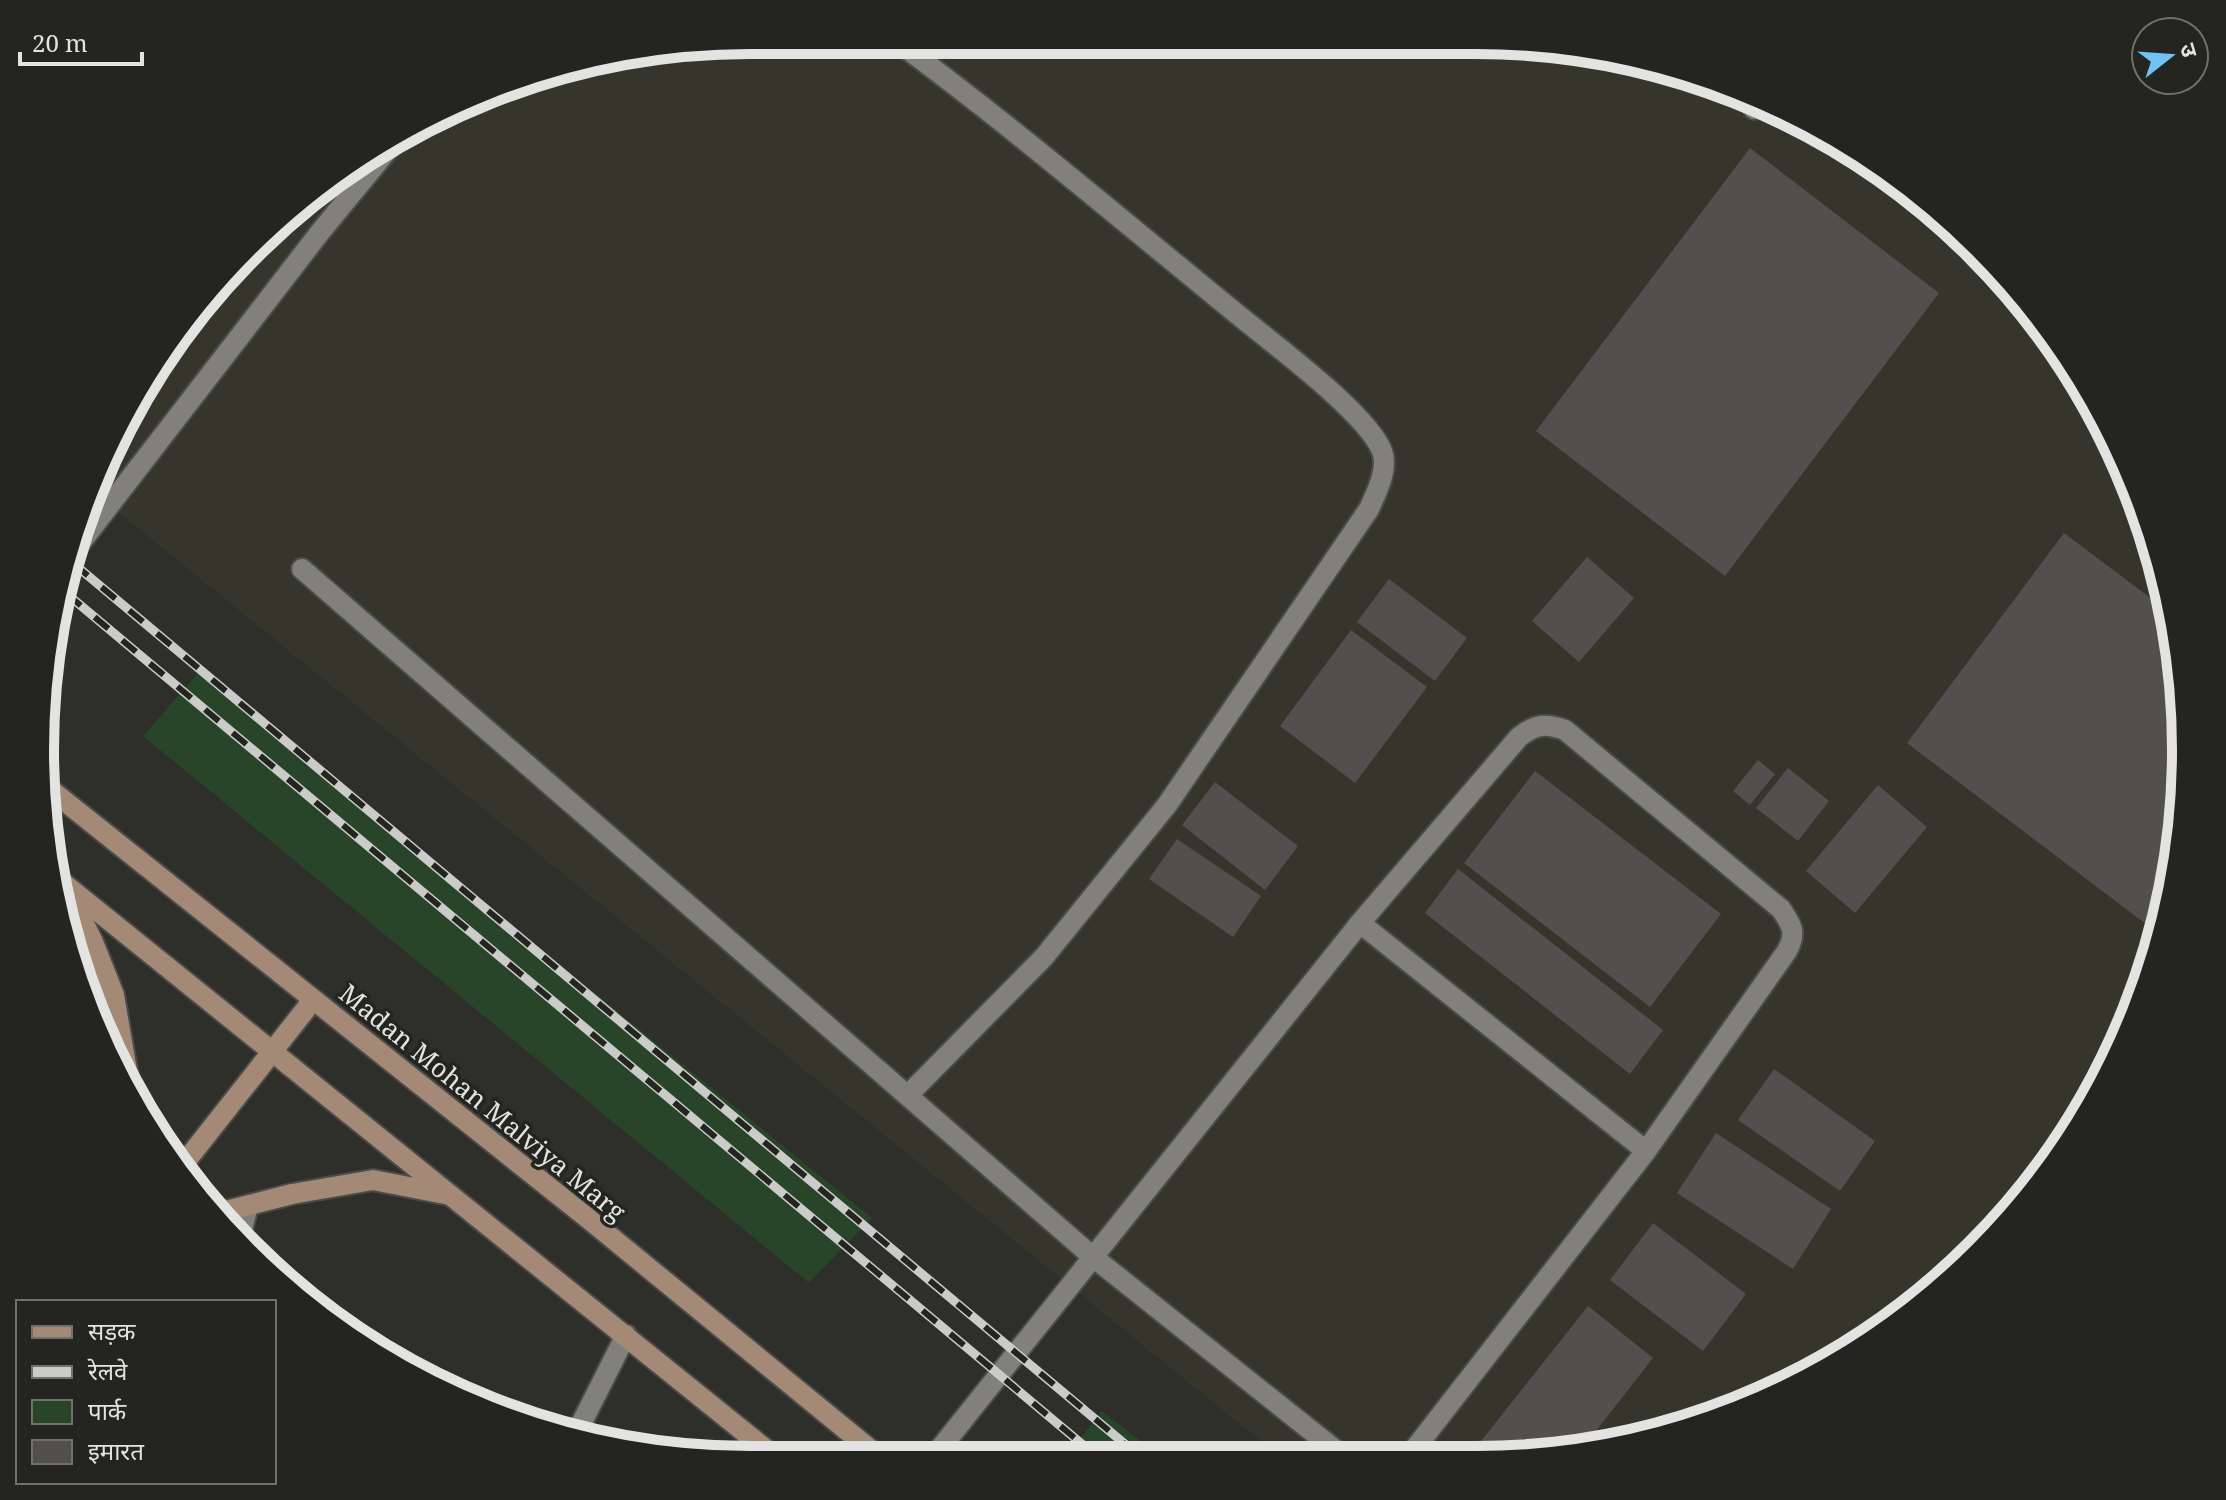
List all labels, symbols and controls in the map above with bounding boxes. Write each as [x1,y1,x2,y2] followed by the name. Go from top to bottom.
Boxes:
[20,16,142,66] scale bar
[2130,16,2210,96] north arrow
[32,26,88,59] text: 20 m
[2174,39,2207,61] text: उ
[332,975,634,1229] street label: Madan Mohan Malviya Marg
[16,1300,276,1484] legend
[88,1314,136,1347] text: सड़क
[87,1354,128,1387] text: रेलवे
[88,1394,127,1427] text: पार्क
[88,1434,145,1467] text: इमारत

